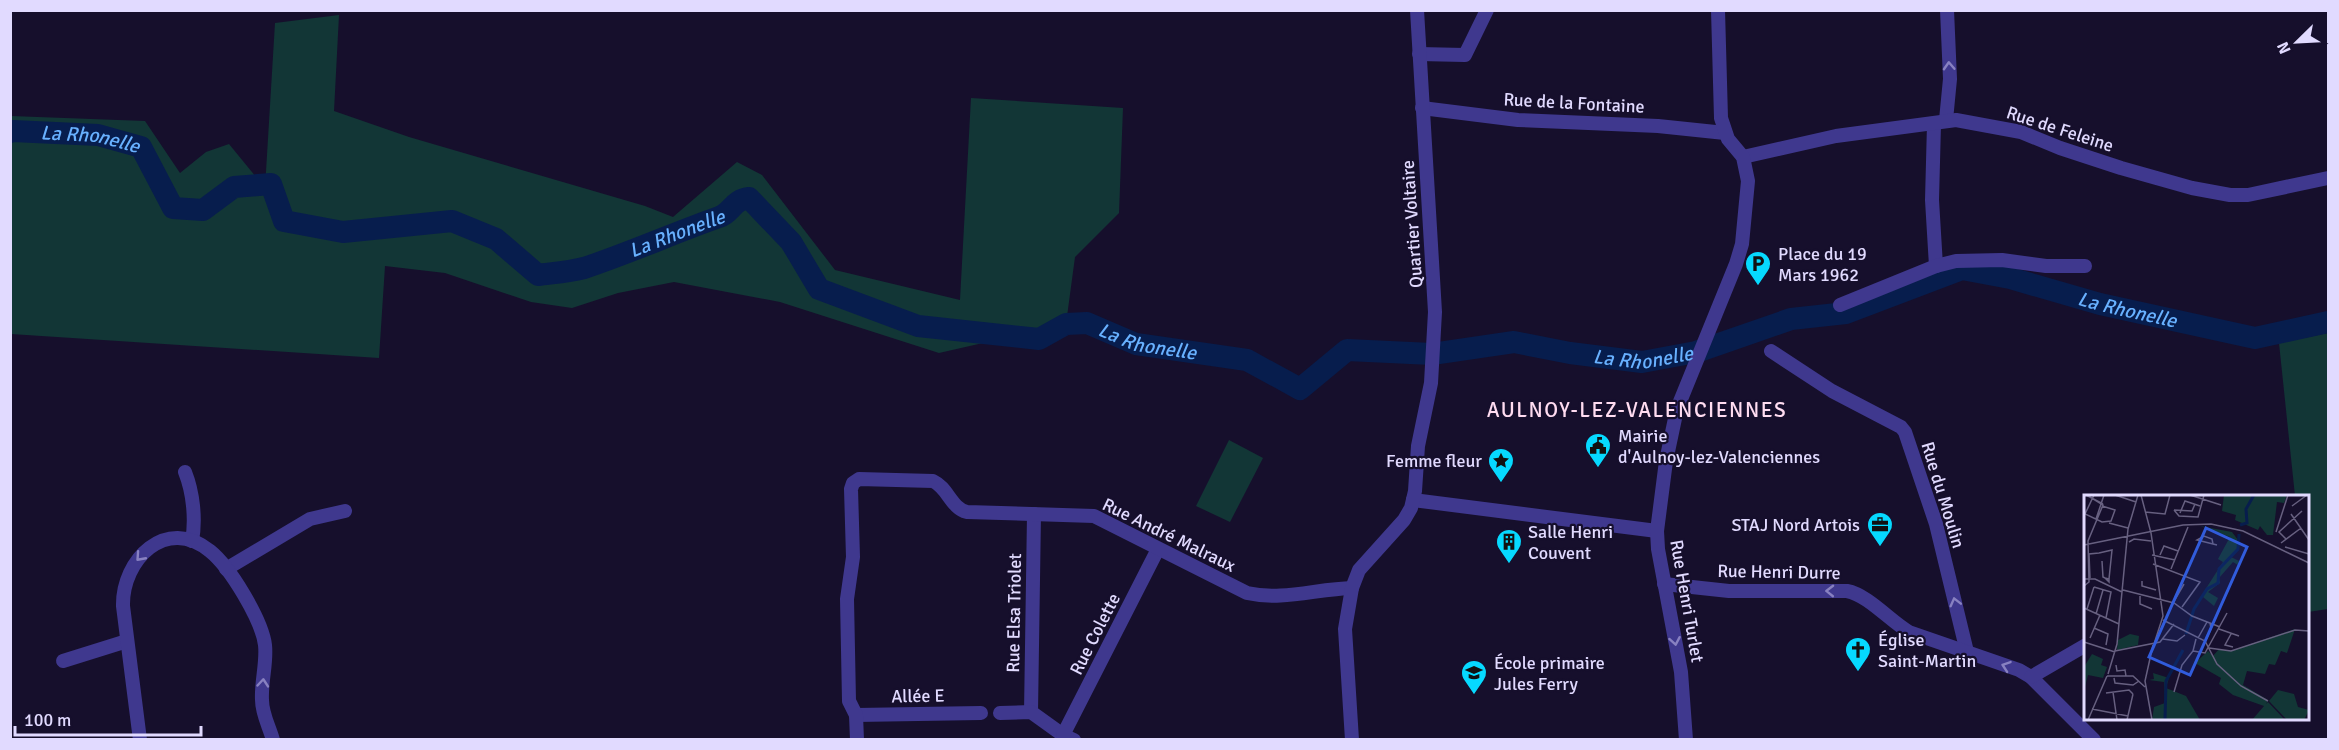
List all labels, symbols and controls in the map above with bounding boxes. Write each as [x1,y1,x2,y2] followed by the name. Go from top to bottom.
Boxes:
[2267,12,2327,72] north arrow
[2273,39,2296,57] text: N
[1943,61,1956,70] one-way arrow
[1503,88,1645,118] street label: Rue de la Fontaine
[2004,101,2116,157] street label: Rue de Feleine
[40,120,144,159] water label: La Rhonelle
[1397,159,1427,289] street label: Quartier Voltaire
[626,204,729,263] water label: La Rhonelle
[1778,243,1867,286] place label: Place du 19 Mars 1962
[1743,249,1773,287] parking icon: Place du 19 Mars 1962
[2075,286,2180,334] water label: La Rhonelle
[1094,317,1199,366] water label: La Rhonelle
[1592,341,1696,375] water label: La Rhonelle
[1487,397,1787,423] district label: AULNOY-LEZ-VALENCIENNES
[1618,425,1820,468] place label: Mairie d'Aulnoy-lez-Valenciennes
[1583,431,1613,469] public building icon: Mairie d'Aulnoy-lez-Valenciennes
[1916,439,1970,551] street label: Rue du Moulin
[1486,446,1516,484] place icon: Femme fleur
[1386,450,1482,472] place label: Femme fleur
[1099,493,1240,577] street label: Rue André Malraux
[2084,495,2309,720] inset map
[1865,510,1895,548] office icon: STAJ Nord Artois
[1732,514,1860,536] place label: STAJ Nord Artois
[1528,521,1613,564] place label: Salle Henri Couvent
[1494,527,1524,565] building icon: Salle Henri Couvent
[1665,538,1709,664] street label: Rue Henri Turlet
[136,550,147,560] one-way arrow
[1002,553,1026,673] street label: Rue Elsa Triolet
[1717,560,1841,584] street label: Rue Henri Durre
[1825,585,1834,597] one-way arrow
[1065,589,1125,679] street label: Rue Colette
[1949,597,1962,607] one-way arrow
[1878,629,1976,672] place label: Église Saint-Martin
[1843,635,1873,673] church icon: Église Saint-Martin
[1668,636,1681,646] one-way arrow
[1494,652,1605,695] place label: École primaire Jules Ferry
[1459,658,1489,696] school or university icon: École primaire Jules Ferry
[2001,660,2012,673] one-way arrow
[256,678,269,687] one-way arrow
[891,685,945,707] street label: Allée E
[15,699,201,737] scale bar
[24,709,71,731] text: 100 m

